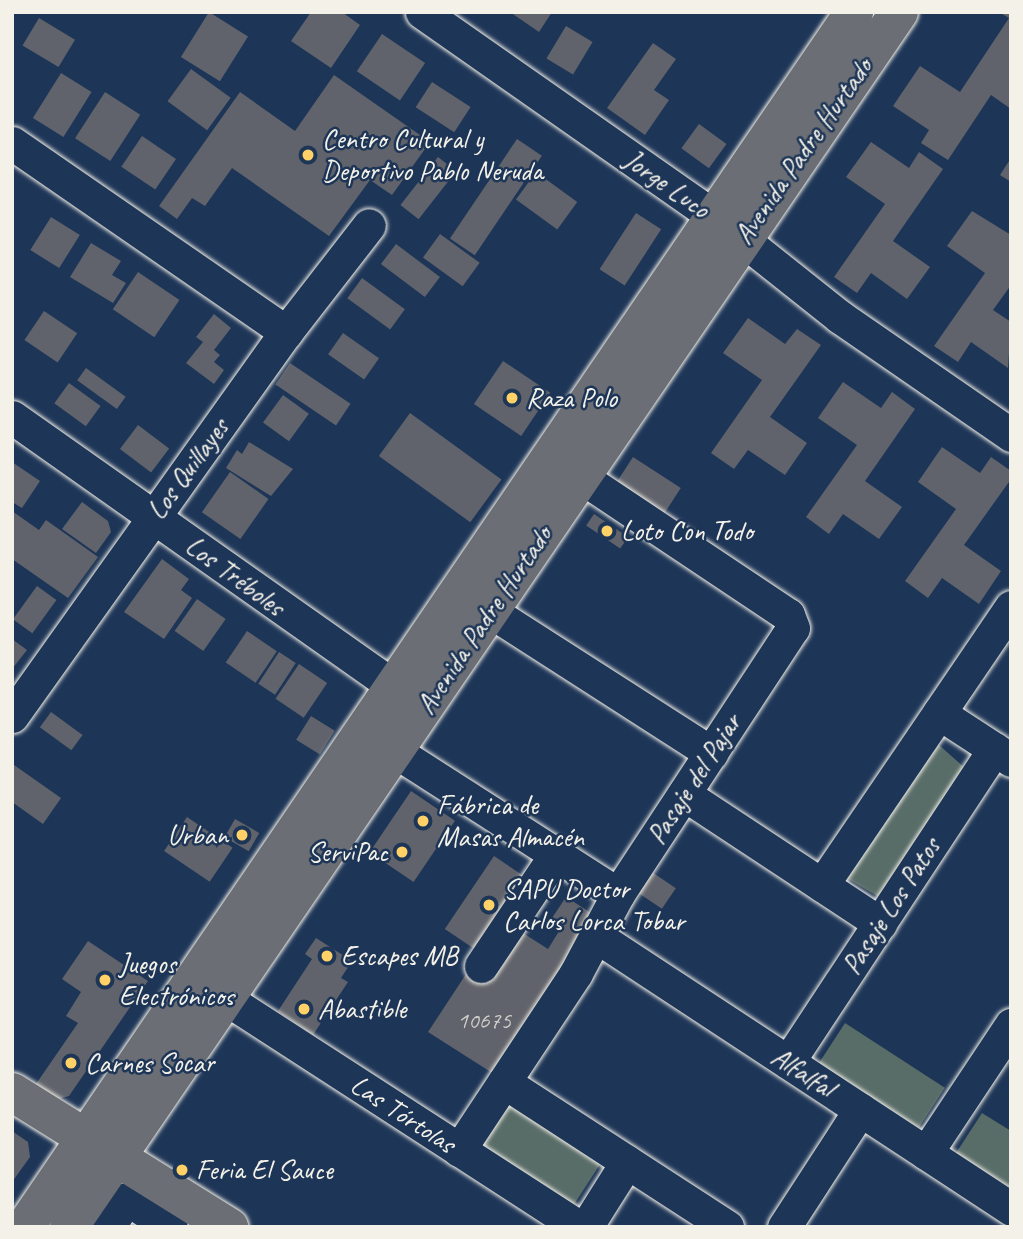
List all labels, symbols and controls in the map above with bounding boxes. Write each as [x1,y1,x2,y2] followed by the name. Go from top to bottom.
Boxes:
[727,52,879,250] street label: Avenida Padre Hurtado
[322,122,545,188] place label: Centro Cultural y Deportivo Pablo Neruda
[618,143,716,225] street label: Jorge Luco
[300,147,316,163] marker: Centro Cultural y Deportivo Pablo Neruda
[526,381,616,415] place label: Raza Polo
[504,390,520,406] marker: Raza Polo
[140,412,236,526] street label: Los Quillayes
[621,514,752,548] place label: Loto Con Todo
[409,520,559,720] street label: Avenida Padre Hurtado
[599,523,615,539] marker: Loto Con Todo
[179,529,291,623] street label: Los Tréboles
[639,707,749,851] street label: Pasaje del Pajar
[437,788,587,854] place label: Fábrica de Masas Almacén
[415,813,431,829] marker: Fábrica de Masas Almacén
[167,818,228,852] place label: Urban
[234,827,250,843] marker: Urban
[834,831,948,981] street label: Pasaje Los Patos
[308,835,388,869] place label: ServiPac
[394,844,410,860] marker: ServiPac
[503,872,683,938] place label: SAPU Doctor Carlos Lorca Tobar
[481,897,497,913] marker: SAPU Doctor Carlos Lorca Tobar
[341,939,458,973] place label: Escapes MB
[119,947,234,1013] place label: Juegos Electrónicos
[319,948,335,964] marker: Escapes MB
[97,972,113,988] marker: Juegos Electrónicos
[318,992,406,1026] place label: Abastible
[296,1001,312,1017] marker: Abastible
[457,1007,511,1035] house number: 10675
[765,1039,841,1105] street label: Alfalfal
[85,1046,213,1080] place label: Carnes Socar
[63,1055,79,1071] marker: Carnes Socar
[344,1068,462,1160] street label: Las Tórtolas
[196,1153,332,1187] place label: Feria El Sauce
[174,1162,190,1178] marker: Feria El Sauce

